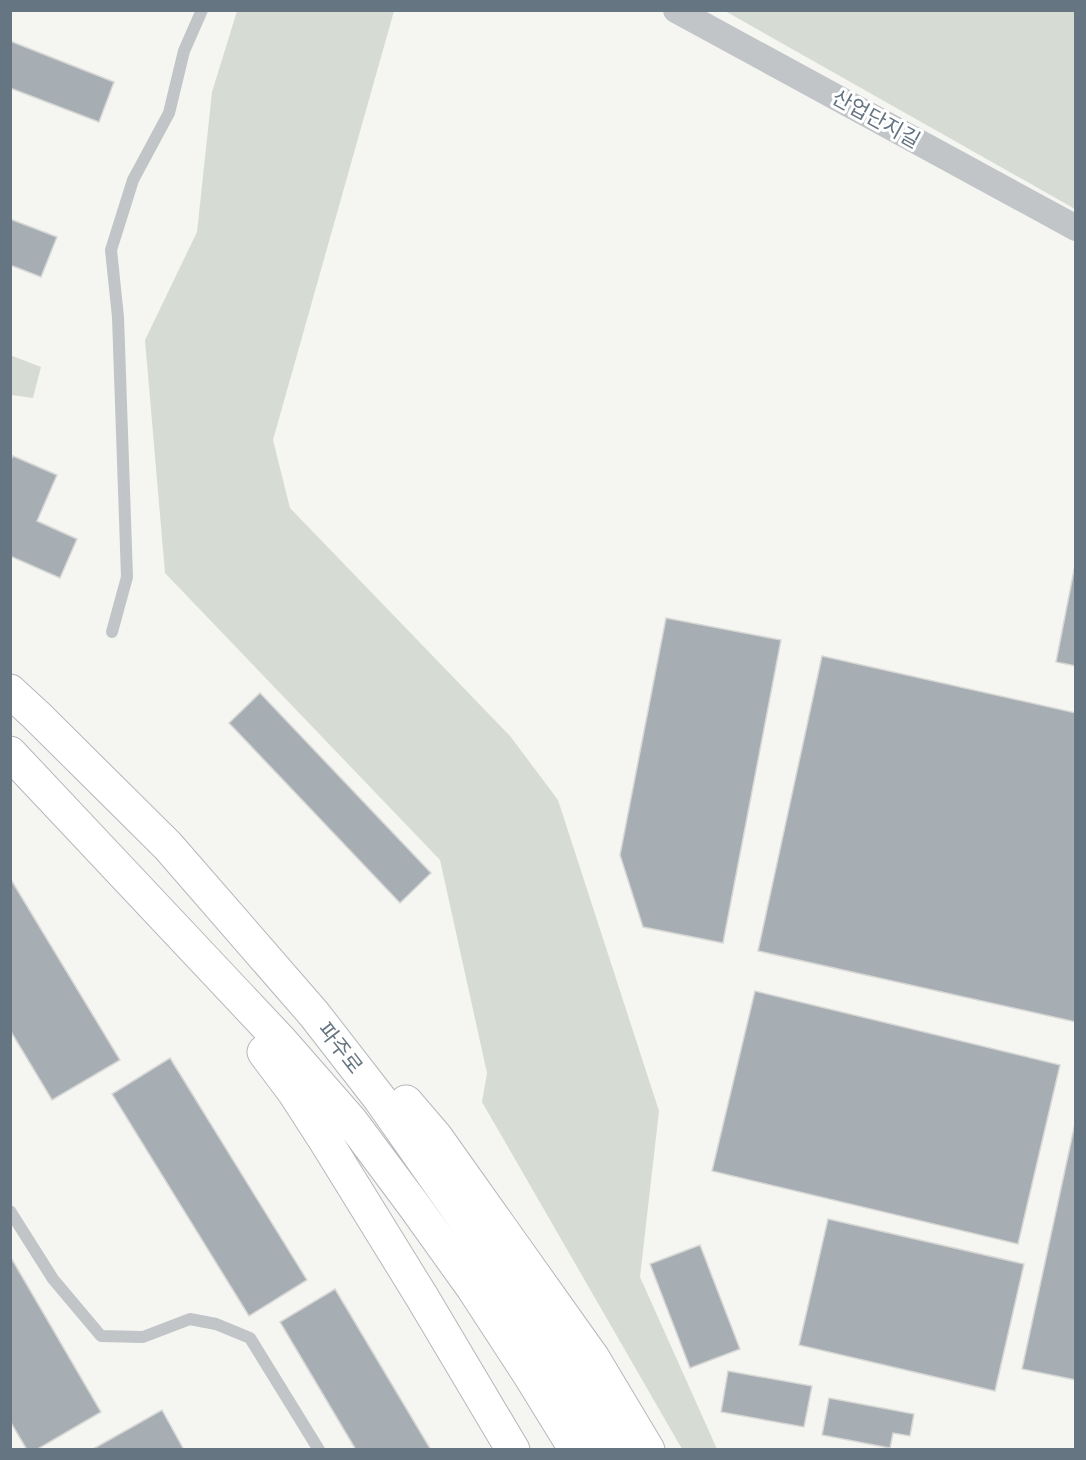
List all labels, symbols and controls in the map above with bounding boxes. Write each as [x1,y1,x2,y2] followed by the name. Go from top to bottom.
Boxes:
[828,84,925,152] street label: 산업단지길
[313,1017,368,1078] street label: 파주로

